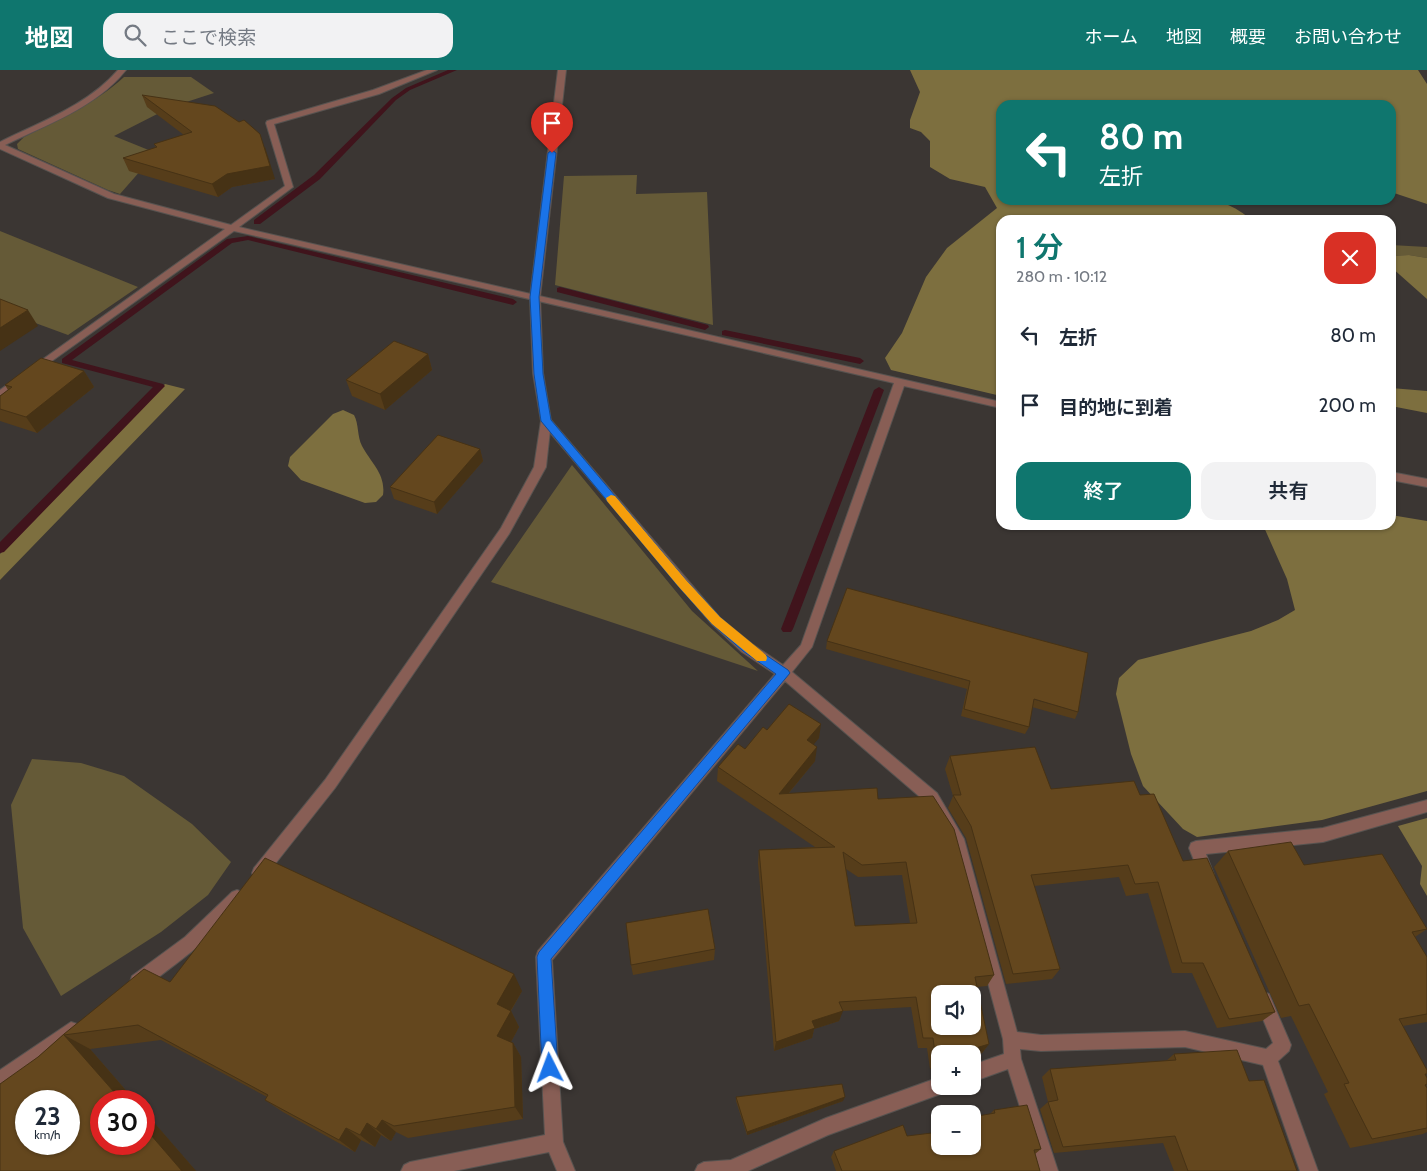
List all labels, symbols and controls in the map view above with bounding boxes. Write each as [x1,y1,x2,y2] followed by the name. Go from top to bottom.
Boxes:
[103,13,453,58] search box
[121,21,149,49] icon: search
[25,23,73,52] text: 地図
[161,26,256,49] text: ここで検索
[1085,26,1138,48] text: ホーム
[1166,26,1202,48] text: 地図
[1230,26,1266,48] text: 概要
[1294,26,1402,48] text: お問い合わせ
[531,102,573,153] pin
[538,109,566,137] icon: arrive
[1099,115,1183,158] text: 80 m
[1016,120,1081,185] icon: left
[1099,163,1143,190] text: 左折
[1016,229,1063,266] text: 1 分
[1324,232,1376,284] button: close
[1016,267,1107,286] text: 280 m · 10:12
[1016,321,1044,349] icon: left
[1330,324,1376,347] text: 80 m
[1059,326,1097,349] text: 左折
[1016,391,1044,419] icon: arrive
[1319,394,1376,417] text: 200 m
[1059,396,1173,419] text: 目的地に到着
[1016,462,1191,520] button: 終了
[1201,462,1376,520] button: 共有
[931,985,981,1155] map controls
[931,985,981,1035] button: sound
[523,1041,575,1093] position arrow
[931,1045,981,1095] button: +
[90,1090,155,1155] speed limit sign: 30
[34,1101,61,1131] text: 23
[931,1105,981,1155] button: −
[34,1127,61,1142] text: km/h

